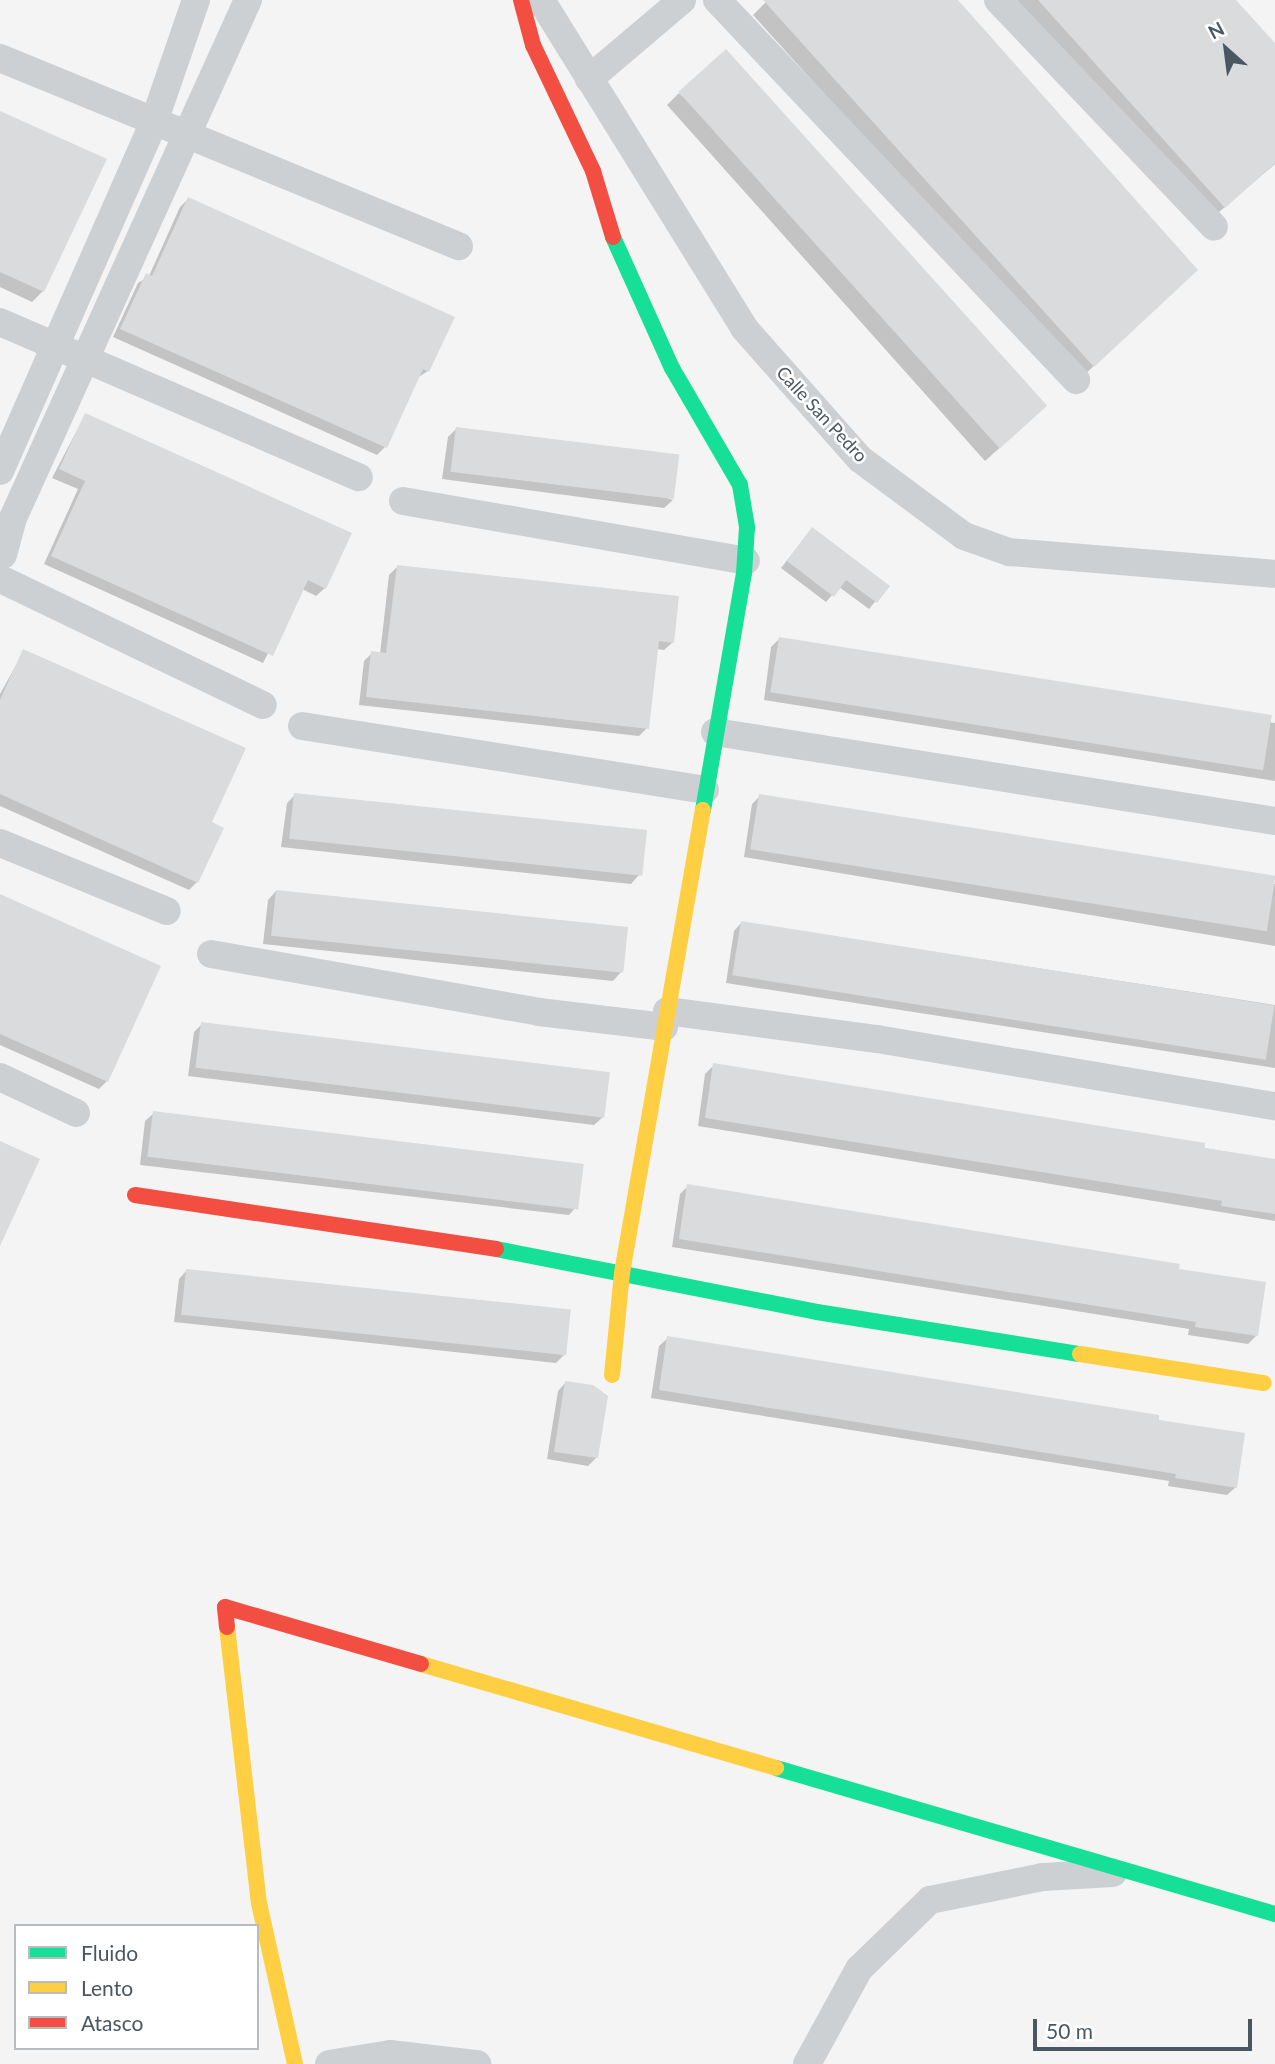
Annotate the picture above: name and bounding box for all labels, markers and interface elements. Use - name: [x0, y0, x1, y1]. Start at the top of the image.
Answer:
- north arrow: [1191, 14, 1261, 84]
- text: N: [1204, 16, 1228, 44]
- street label: Calle San Pedro: [772, 362, 872, 466]
- legend: [14, 1924, 259, 2050]
- text: Fluido: [81, 1940, 138, 1965]
- text: Lento: [81, 1975, 133, 2000]
- scale bar: [1037, 2004, 1256, 2048]
- text: Atasco: [81, 2010, 143, 2035]
- text: 50 m: [1046, 2018, 1093, 2043]

